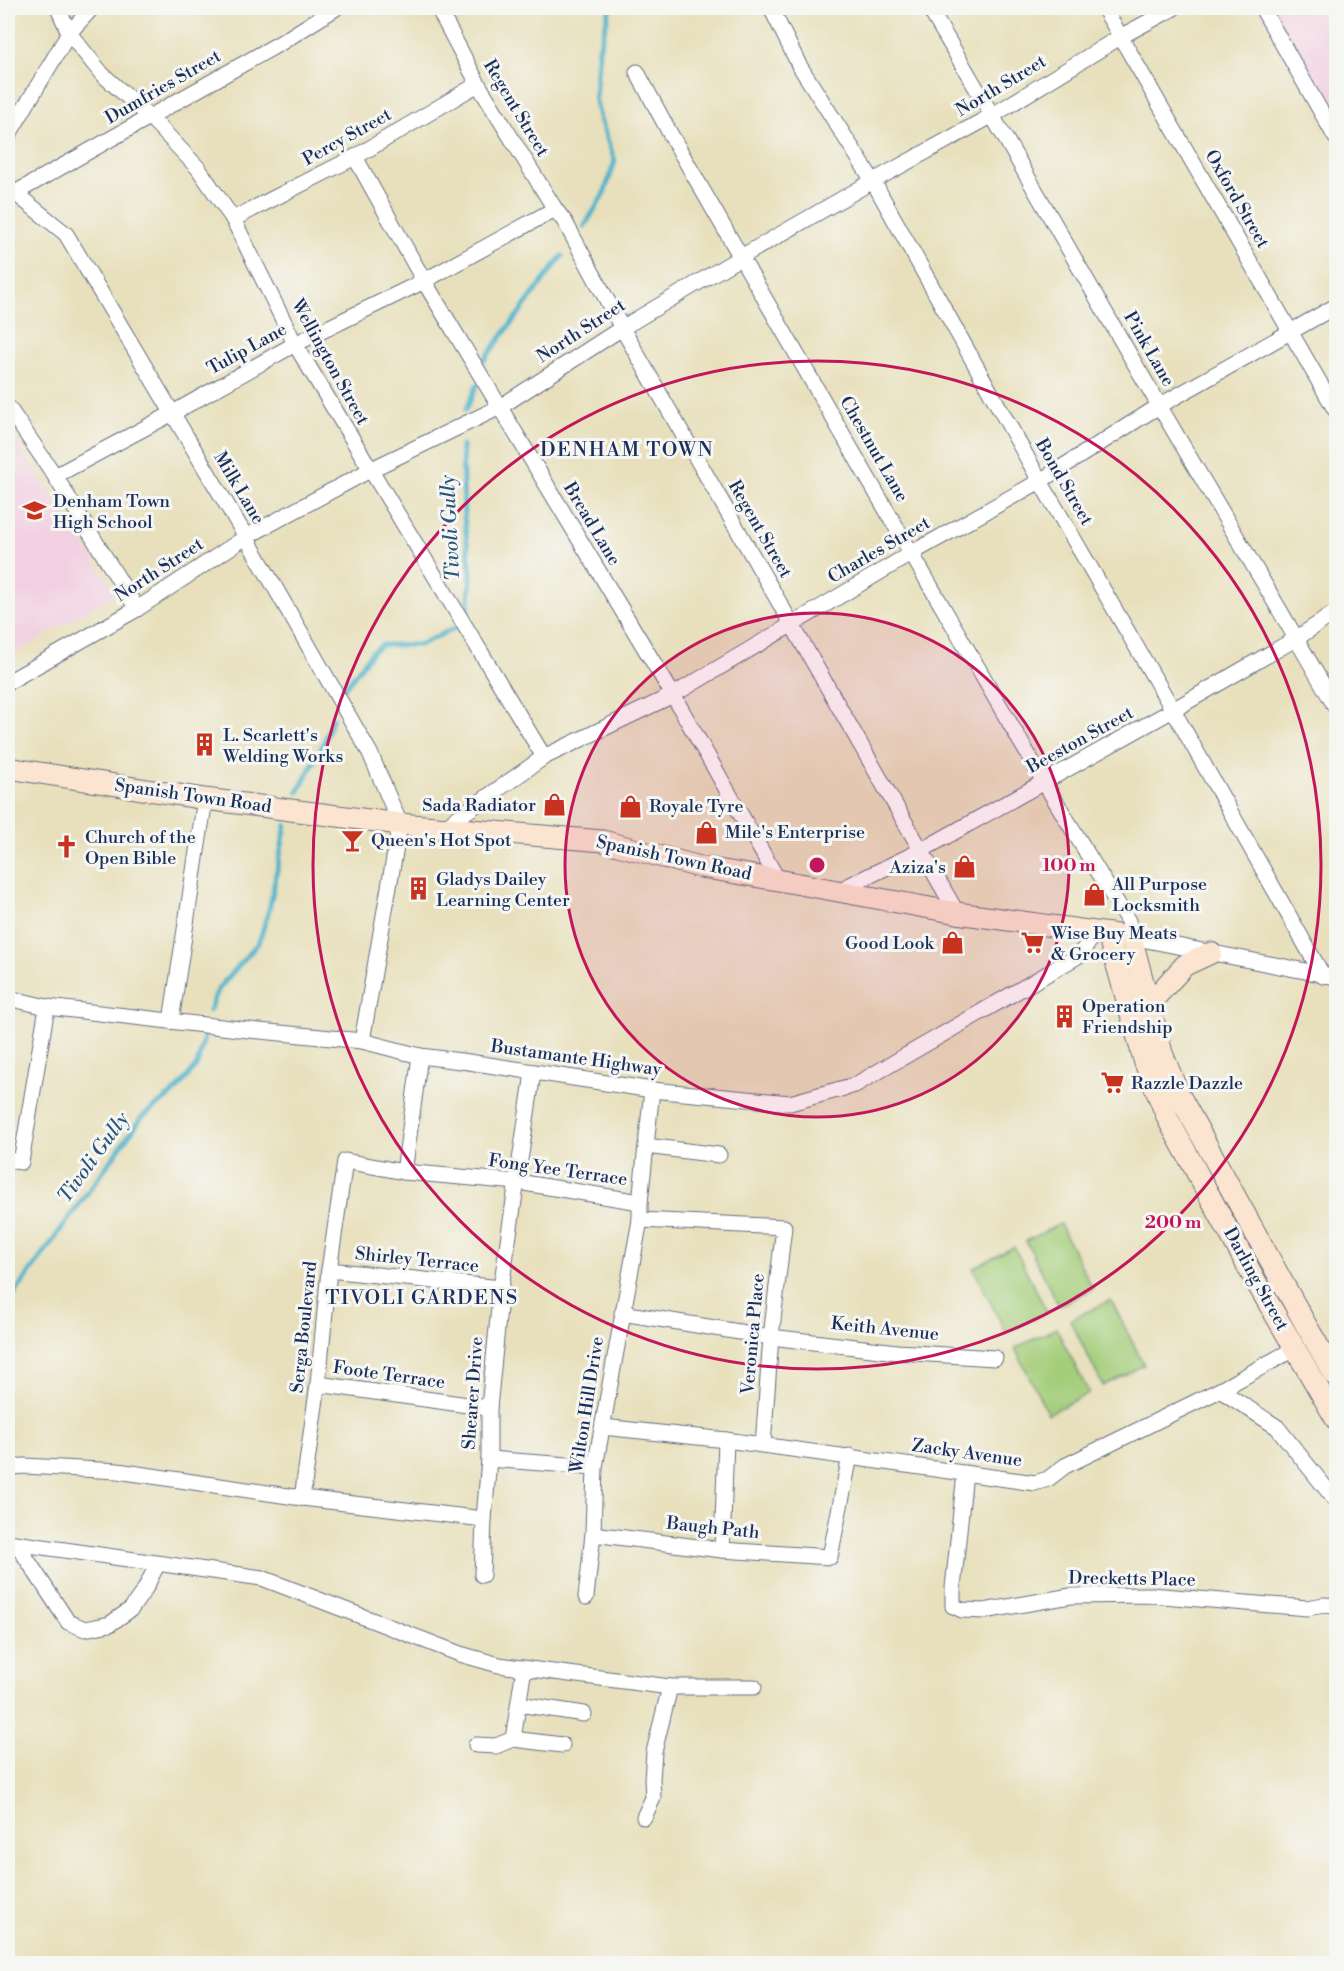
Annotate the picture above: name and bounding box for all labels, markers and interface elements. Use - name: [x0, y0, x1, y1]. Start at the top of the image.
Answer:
- street label: Dumfries Street: [101, 44, 226, 130]
- street label: North Street: [952, 50, 1051, 122]
- street label: Regent Street: [478, 55, 554, 161]
- street label: Percy Street: [298, 103, 396, 171]
- street label: Oxford Street: [1200, 146, 1275, 253]
- street label: North Street: [532, 293, 630, 368]
- street label: Wellington Street: [285, 294, 374, 430]
- street label: Pink Lane: [1118, 307, 1180, 391]
- street label: Tulip Lane: [203, 318, 291, 380]
- street label: Chestnut Lane: [834, 392, 914, 506]
- street label: Bond Street: [1029, 434, 1098, 530]
- district label: DENHAM TOWN: [540, 438, 714, 463]
- street label: Milk Lane: [208, 447, 270, 529]
- water label: Tivoli Gully: [436, 474, 466, 582]
- street label: Regent Street: [723, 476, 798, 583]
- street label: Bread Lane: [558, 477, 626, 570]
- place label: Denham Town High School: [53, 490, 170, 534]
- school or university icon: Denham Town High School: [22, 498, 48, 524]
- street label: Charles Street: [824, 511, 935, 589]
- street label: North Street: [110, 532, 208, 607]
- street label: Beeston Street: [1022, 701, 1138, 779]
- place label: L. Scarlett's Welding Works: [222, 724, 343, 768]
- building icon: L. Scarlett's Welding Works: [192, 732, 218, 758]
- street label: Spanish Town Road: [113, 774, 274, 819]
- shop icon: Sada Radiator: [541, 792, 567, 818]
- shop icon: Royale Tyre: [618, 793, 644, 819]
- place label: Sada Radiator: [422, 794, 536, 817]
- place label: Royale Tyre: [649, 795, 744, 818]
- shop icon: Mile's Enterprise: [694, 819, 720, 845]
- place label: Mile's Enterprise: [725, 821, 865, 844]
- place label: Church of the Open Bible: [85, 826, 196, 870]
- bar icon: Queen's Hot Spot: [340, 827, 366, 853]
- place label: Queen's Hot Spot: [371, 829, 512, 852]
- street label: Spanish Town Road: [594, 830, 755, 886]
- church icon: Church of the Open Bible: [54, 834, 80, 860]
- shop icon: Aziza's: [951, 854, 977, 880]
- text: 100 m: [1042, 854, 1096, 877]
- centre of rings: [807, 855, 827, 875]
- place label: Aziza's: [888, 856, 946, 879]
- place label: Gladys Dailey Learning Center: [436, 868, 570, 912]
- place label: All Purpose Locksmith: [1111, 873, 1207, 917]
- building icon: Gladys Dailey Learning Center: [405, 876, 431, 902]
- shop icon: All Purpose Locksmith: [1081, 881, 1107, 907]
- place label: Wise Buy Meats & Grocery: [1050, 922, 1177, 966]
- shop icon: Good Look: [939, 930, 965, 956]
- supermarket icon: Wise Buy Meats & Grocery: [1020, 930, 1046, 956]
- place label: Good Look: [845, 932, 936, 955]
- place label: Operation Friendship: [1082, 995, 1173, 1039]
- building icon: Operation Friendship: [1051, 1003, 1077, 1029]
- street label: Bustamante Highway: [488, 1035, 663, 1081]
- supermarket icon: Razzle Dazzle: [1100, 1070, 1126, 1096]
- place label: Razzle Dazzle: [1131, 1072, 1243, 1095]
- water label: Tivoli Gully: [53, 1107, 136, 1208]
- street label: Fong Yee Terrace: [487, 1149, 629, 1191]
- text: 200 m: [1145, 1211, 1202, 1234]
- street label: Darling Street: [1218, 1223, 1294, 1335]
- street label: Shirley Terrace: [354, 1242, 480, 1278]
- street label: Serga Boulevard: [286, 1259, 322, 1394]
- street label: Veronica Place: [736, 1272, 770, 1397]
- district label: TIVOLI GARDENS: [325, 1286, 519, 1311]
- street label: Keith Avenue: [830, 1312, 940, 1346]
- street label: Wilton Hill Drive: [565, 1335, 609, 1476]
- street label: Shearer Drive: [458, 1336, 488, 1450]
- street label: Foote Terrace: [331, 1356, 447, 1394]
- street label: Zacky Avenue: [910, 1434, 1024, 1472]
- street label: Baugh Path: [664, 1512, 761, 1544]
- street label: Drecketts Place: [1068, 1566, 1196, 1592]

